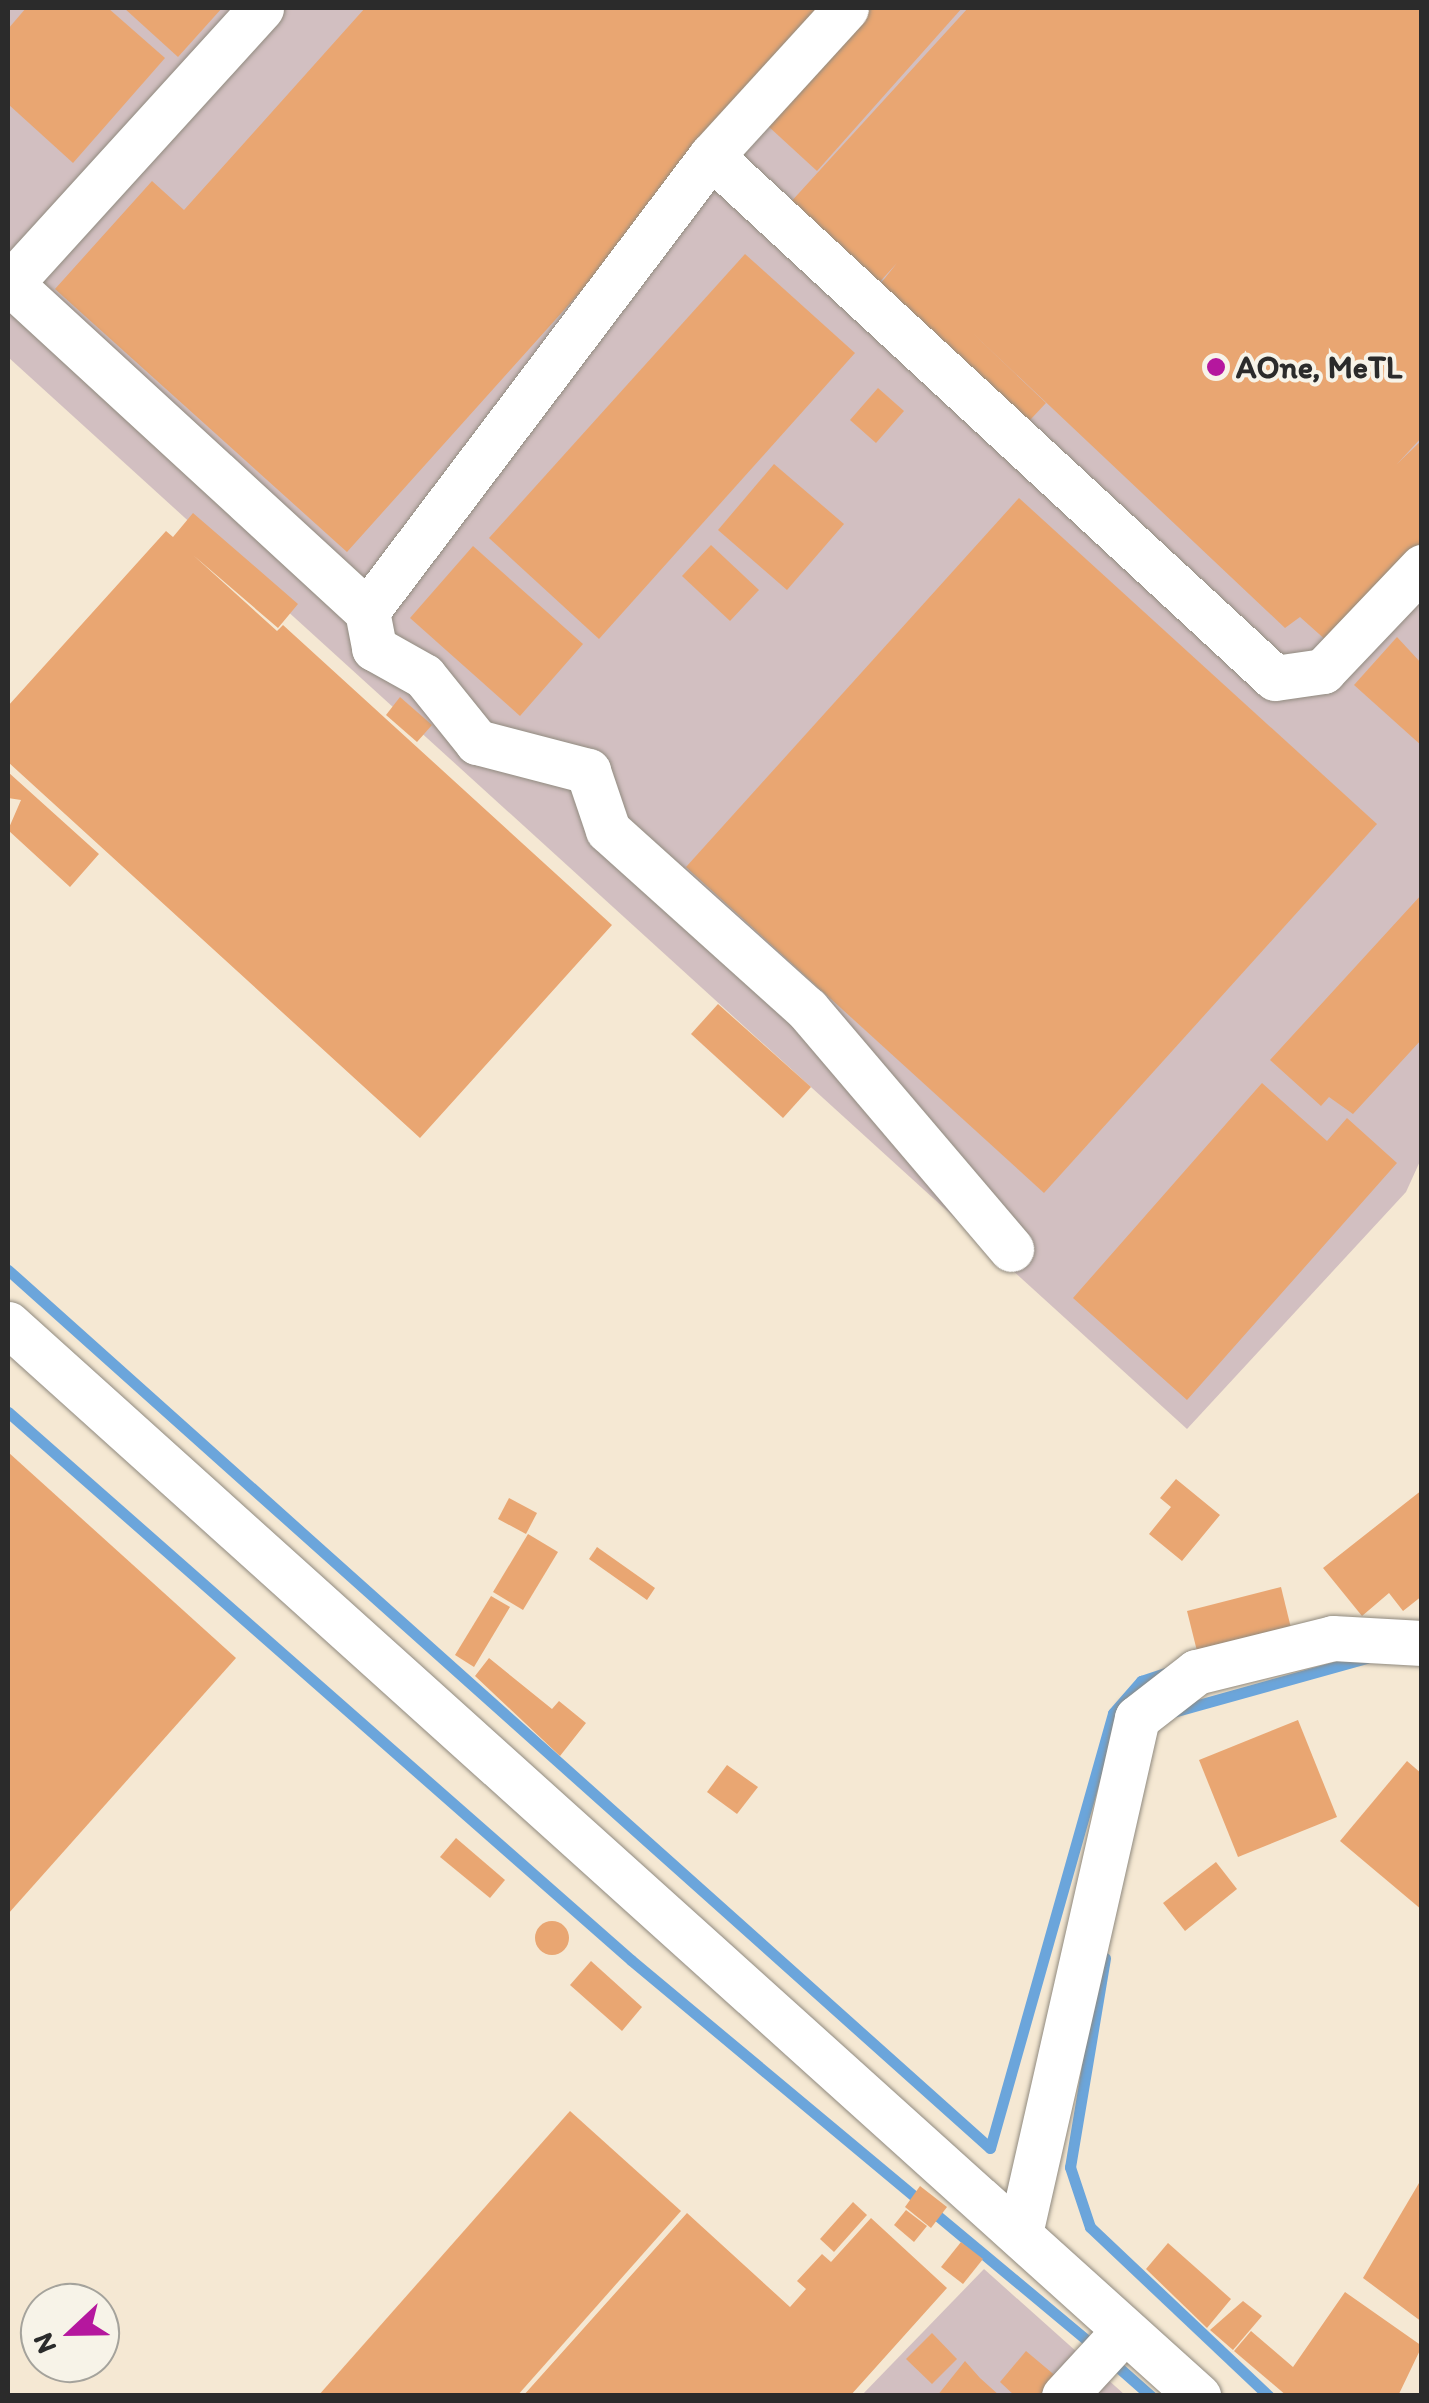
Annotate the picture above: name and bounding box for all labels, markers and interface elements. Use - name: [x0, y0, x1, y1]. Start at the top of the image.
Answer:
- place label: AOne, MeTL: [1236, 348, 1402, 386]
- marker: AOne, MeTL: [1205, 356, 1227, 378]
- north arrow: [20, 2283, 120, 2383]
- text: N: [25, 2328, 63, 2359]

